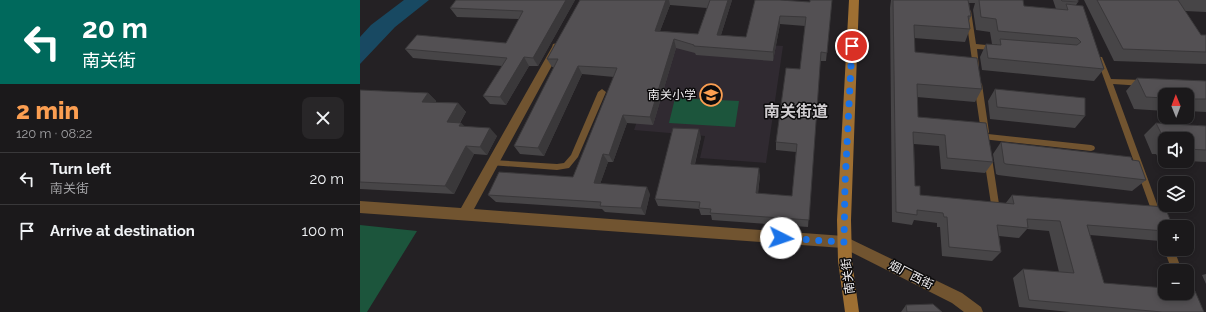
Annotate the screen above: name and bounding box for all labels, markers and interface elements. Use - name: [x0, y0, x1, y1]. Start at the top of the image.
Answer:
- text: 20 m: [82, 12, 148, 45]
- icon: left: [16, 16, 68, 68]
- pin: [835, 29, 869, 63]
- icon: arrive: [841, 35, 863, 57]
- text: 南关街: [82, 50, 136, 71]
- school or university icon: 南关小学: [698, 82, 724, 108]
- place label: 南关小学: [648, 88, 696, 102]
- north arrow: [1158, 88, 1194, 124]
- map controls: [1158, 88, 1194, 300]
- text: 2 min: [16, 96, 79, 125]
- button: close: [302, 97, 344, 139]
- district label: 南关街道: [764, 102, 828, 121]
- text: 120 m · 08:22: [16, 126, 92, 141]
- button: sound: [1158, 132, 1194, 168]
- text: Turn left: [50, 160, 111, 178]
- icon: left: [16, 168, 38, 190]
- text: 20 m: [309, 170, 344, 188]
- button: layers: [1158, 176, 1194, 212]
- text: 南关街: [50, 181, 89, 196]
- position arrow: [760, 217, 802, 259]
- icon: arrive: [16, 220, 38, 242]
- button: +: [1158, 220, 1194, 256]
- text: Arrive at destination: [50, 222, 195, 240]
- text: 100 m: [302, 222, 344, 240]
- street label: 南关街: [839, 257, 857, 295]
- street label: 烟厂西街: [886, 258, 936, 292]
- button: −: [1158, 264, 1194, 300]

